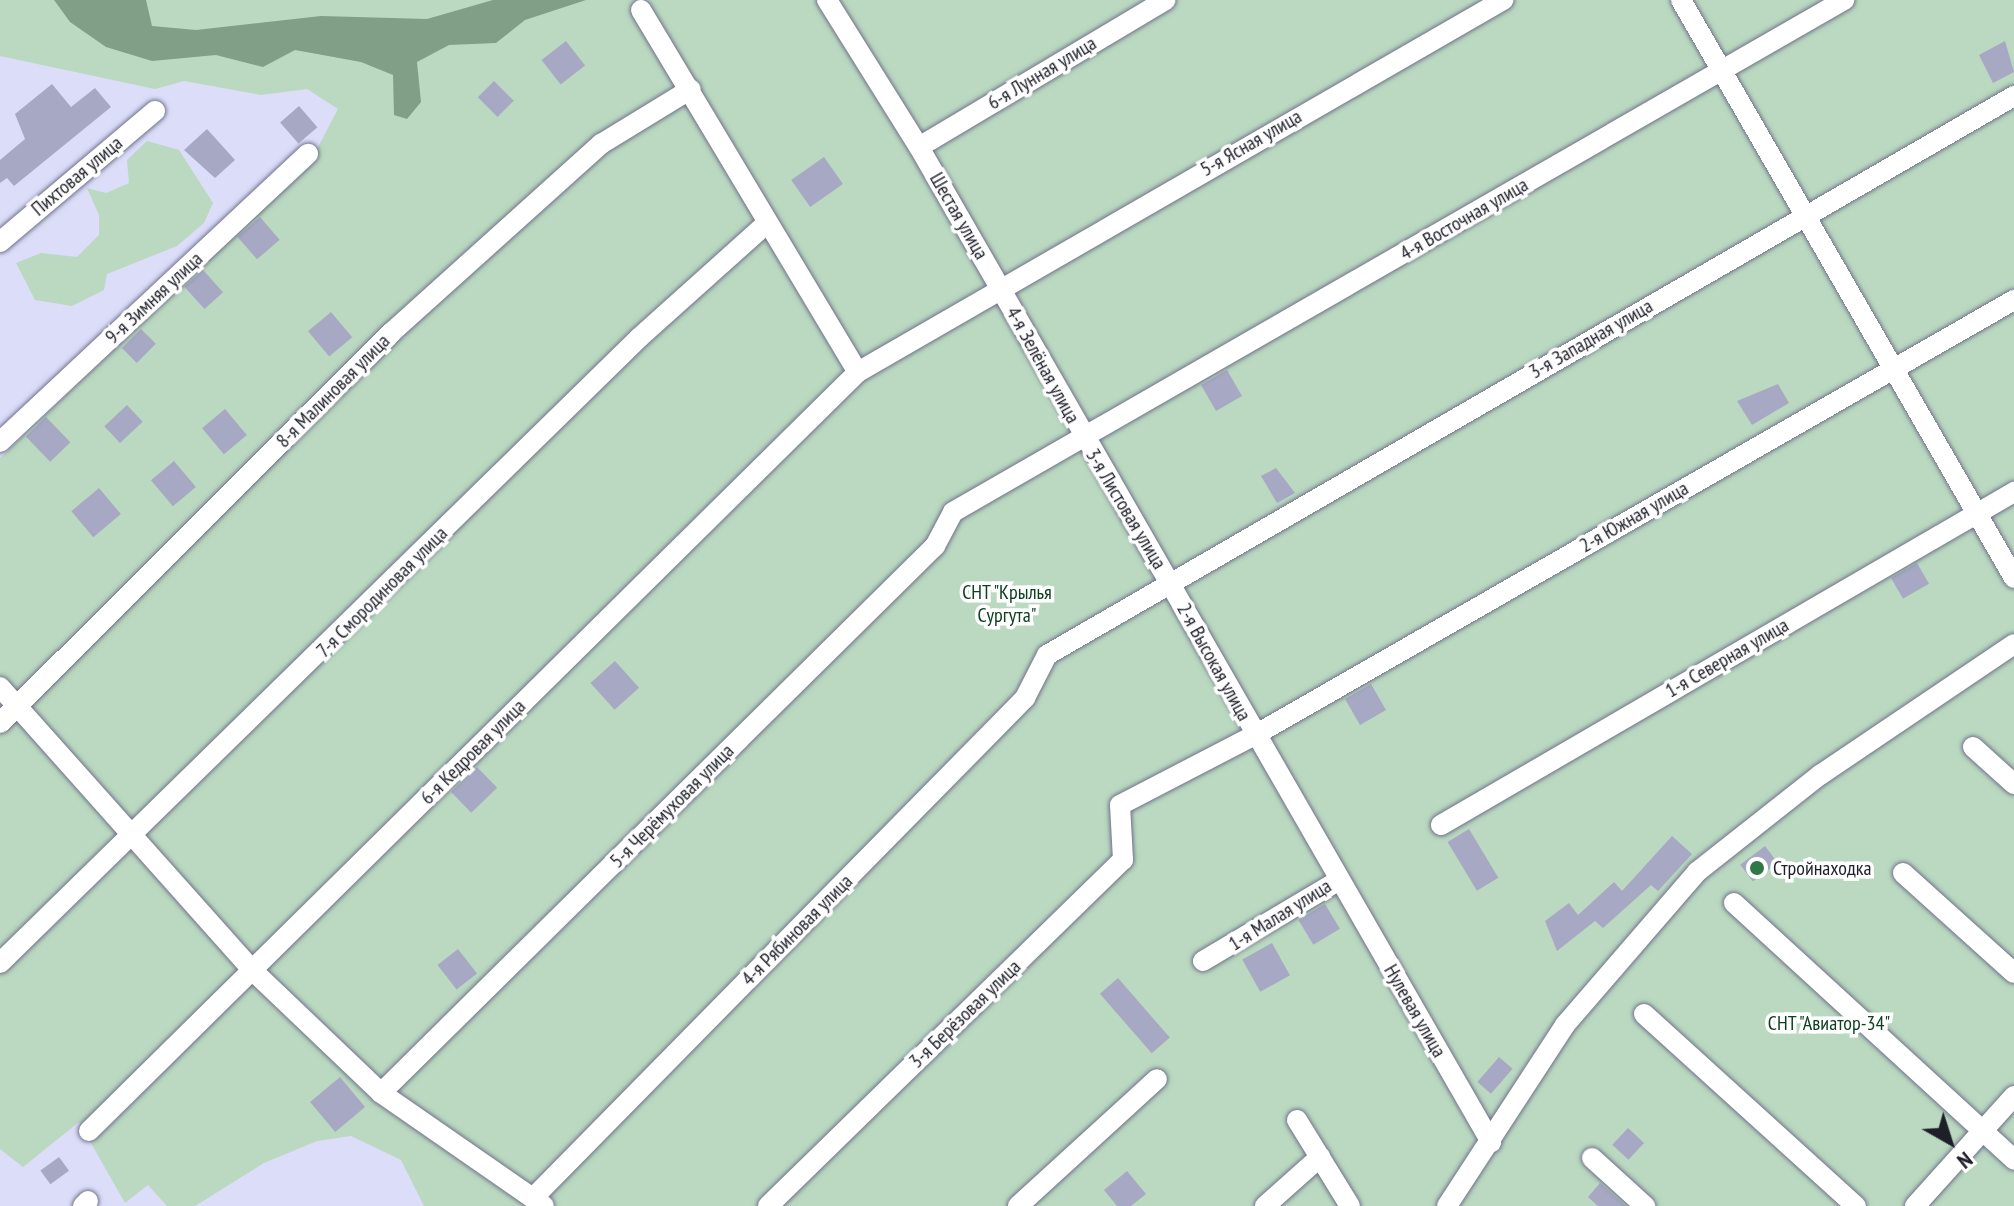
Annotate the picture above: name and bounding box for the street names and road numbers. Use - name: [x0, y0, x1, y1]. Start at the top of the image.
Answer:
- street label: 6-я Лунная улица: [983, 31, 1101, 115]
- street label: 5-я Ясная улица: [1196, 104, 1306, 182]
- street label: Пихтовая улица: [27, 131, 127, 221]
- street label: Шестая улица: [925, 168, 993, 264]
- street label: 4-я Восточная улица: [1396, 173, 1532, 265]
- street label: 9-я Зимняя улица: [100, 247, 208, 349]
- street label: 3-я Западная улица: [1525, 294, 1657, 384]
- street label: 4-я Зелёная улица: [1001, 303, 1085, 427]
- street label: 8-я Малиновая улица: [271, 329, 395, 453]
- street label: 3-я Листовая улица: [1081, 444, 1171, 574]
- street label: 2-я Южная улица: [1575, 476, 1693, 558]
- street label: 7-я Смородиновая улица: [312, 522, 452, 662]
- street label: 2-я Высокая улица: [1172, 599, 1256, 725]
- street label: 1-я Северная улица: [1661, 613, 1793, 703]
- street label: 6-я Кедровая улица: [415, 694, 531, 810]
- street label: 5-я Черёмуховая улица: [605, 739, 739, 873]
- street label: 4-я Рябиновая улица: [736, 869, 858, 991]
- street label: 1-я Малая улица: [1224, 874, 1336, 956]
- street label: 3-я Берёзовая улица: [904, 955, 1026, 1073]
- street label: Нулевая улица: [1379, 960, 1451, 1062]

